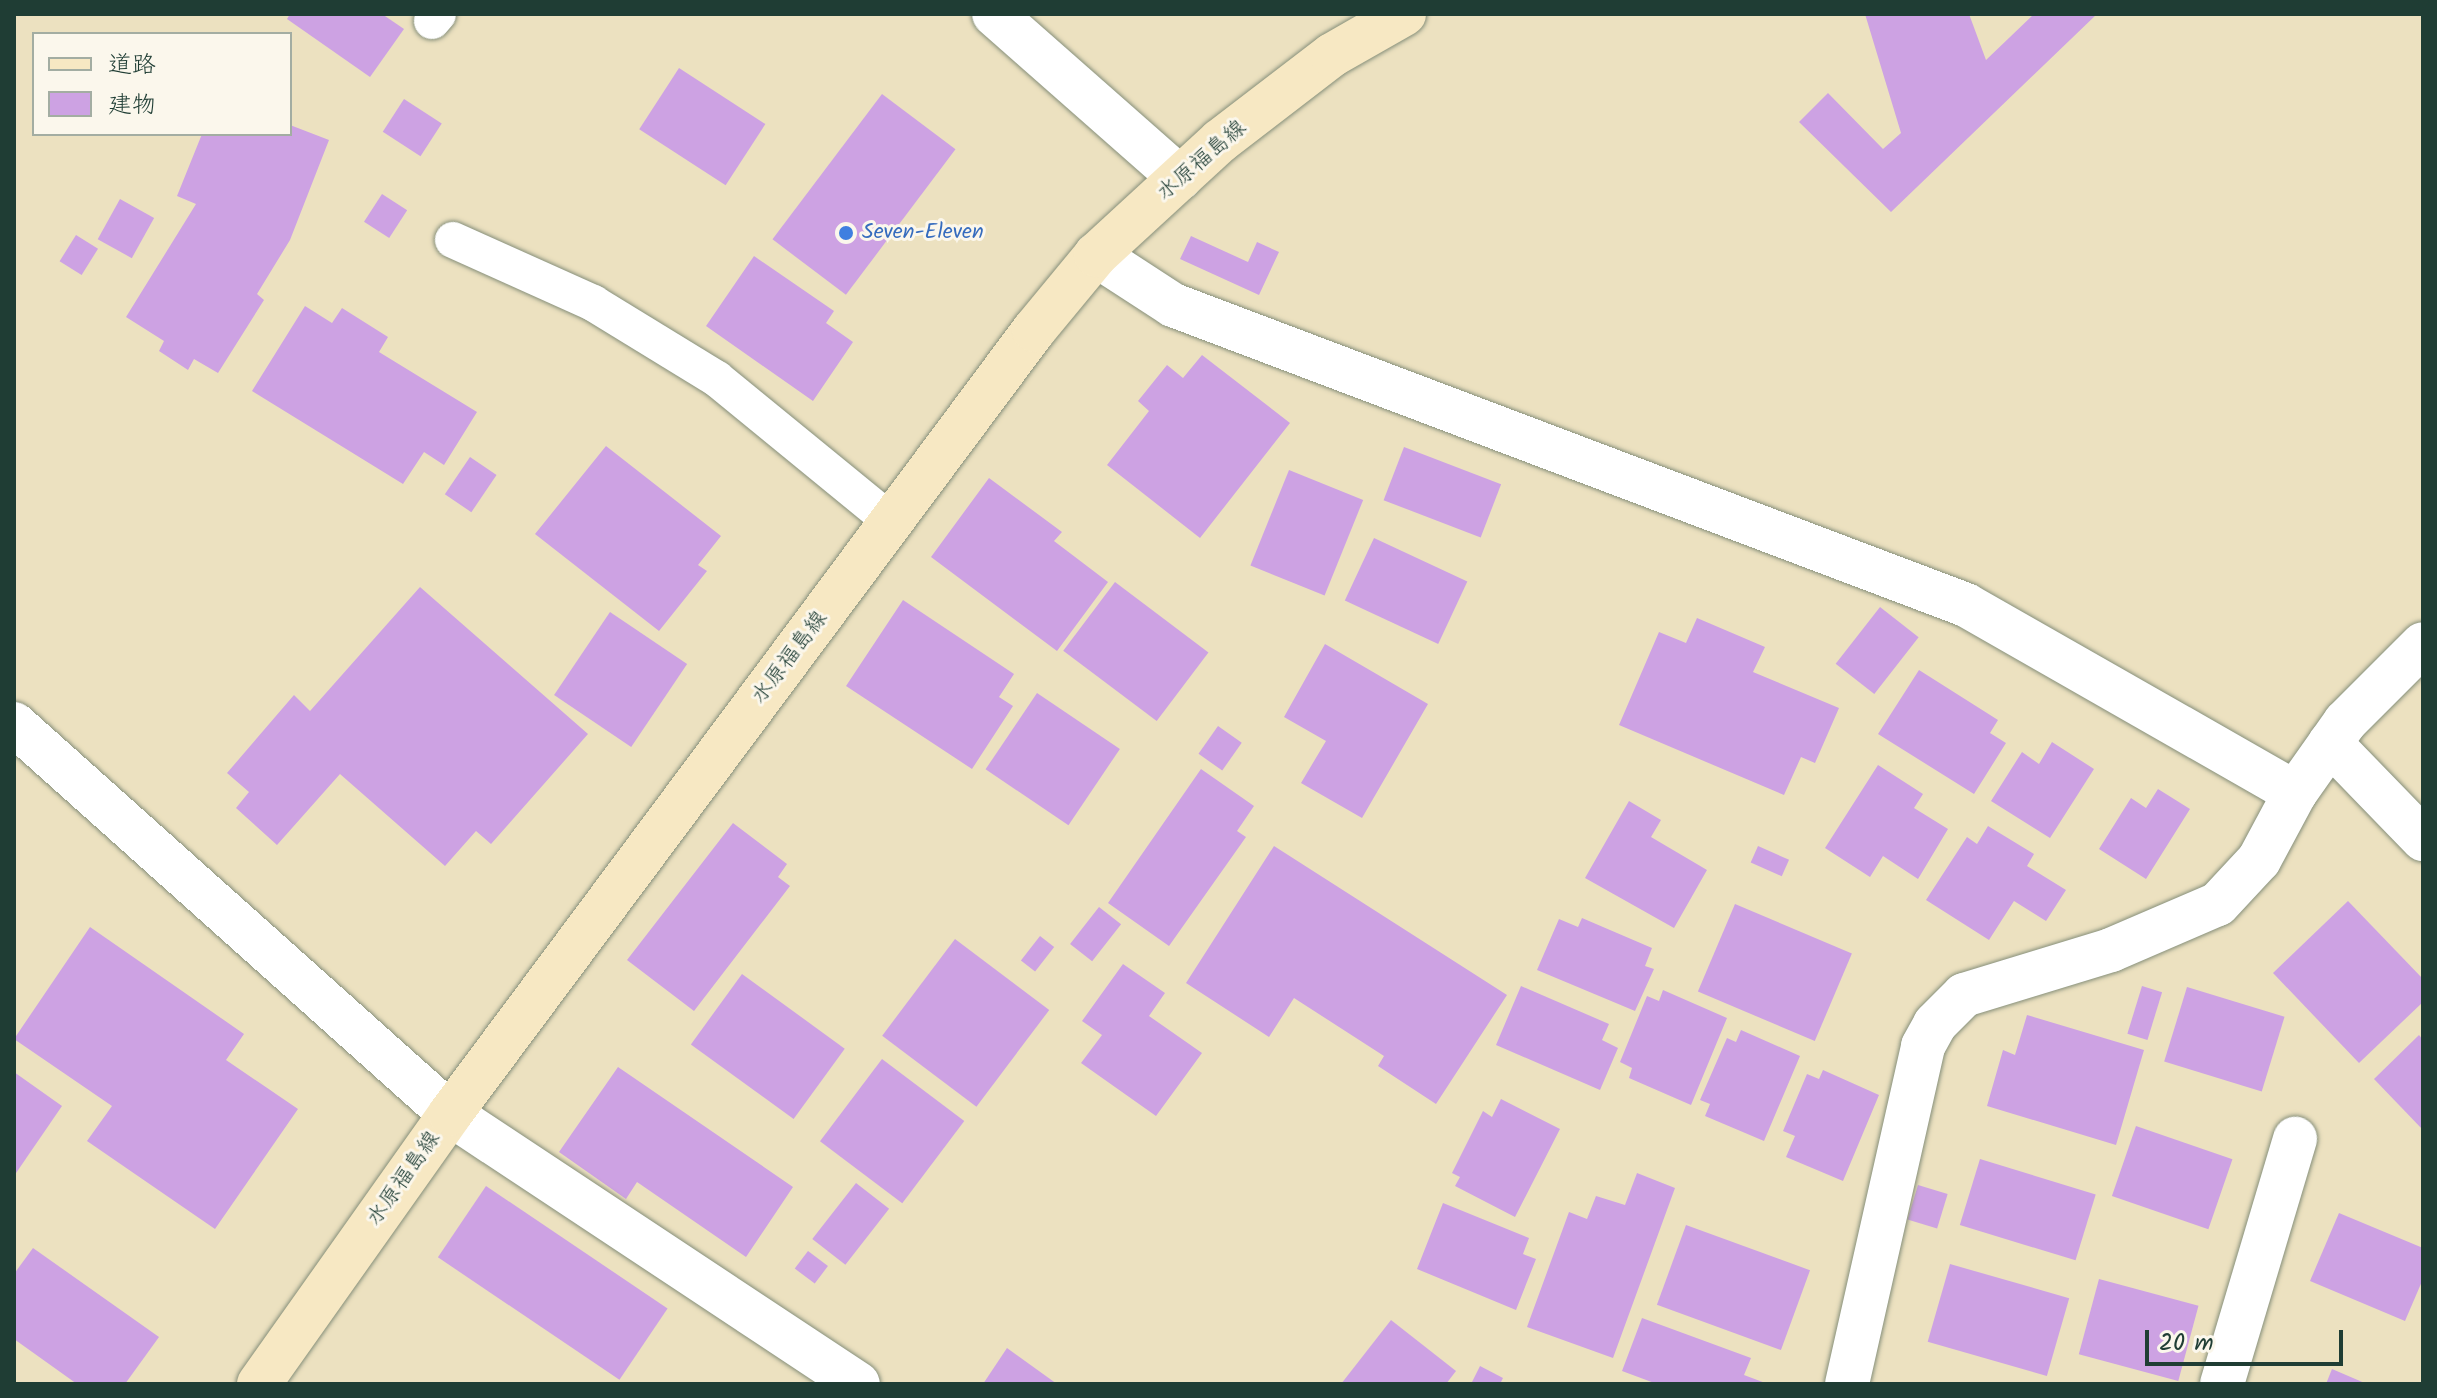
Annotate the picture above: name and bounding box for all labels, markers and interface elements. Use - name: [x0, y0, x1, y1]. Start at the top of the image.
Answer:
- legend: [32, 32, 292, 136]
- text: 道路: [108, 46, 156, 85]
- text: 建物: [108, 86, 156, 125]
- street label: 水原福島線: [1152, 115, 1252, 207]
- place label: Seven-Eleven: [862, 220, 984, 246]
- marker: Seven-Eleven: [837, 224, 855, 242]
- street label: 水原福島線: [746, 606, 834, 710]
- street label: 水原福島線: [362, 1126, 446, 1232]
- scale bar: [2149, 1314, 2347, 1364]
- text: 20 m: [2159, 1324, 2214, 1363]

